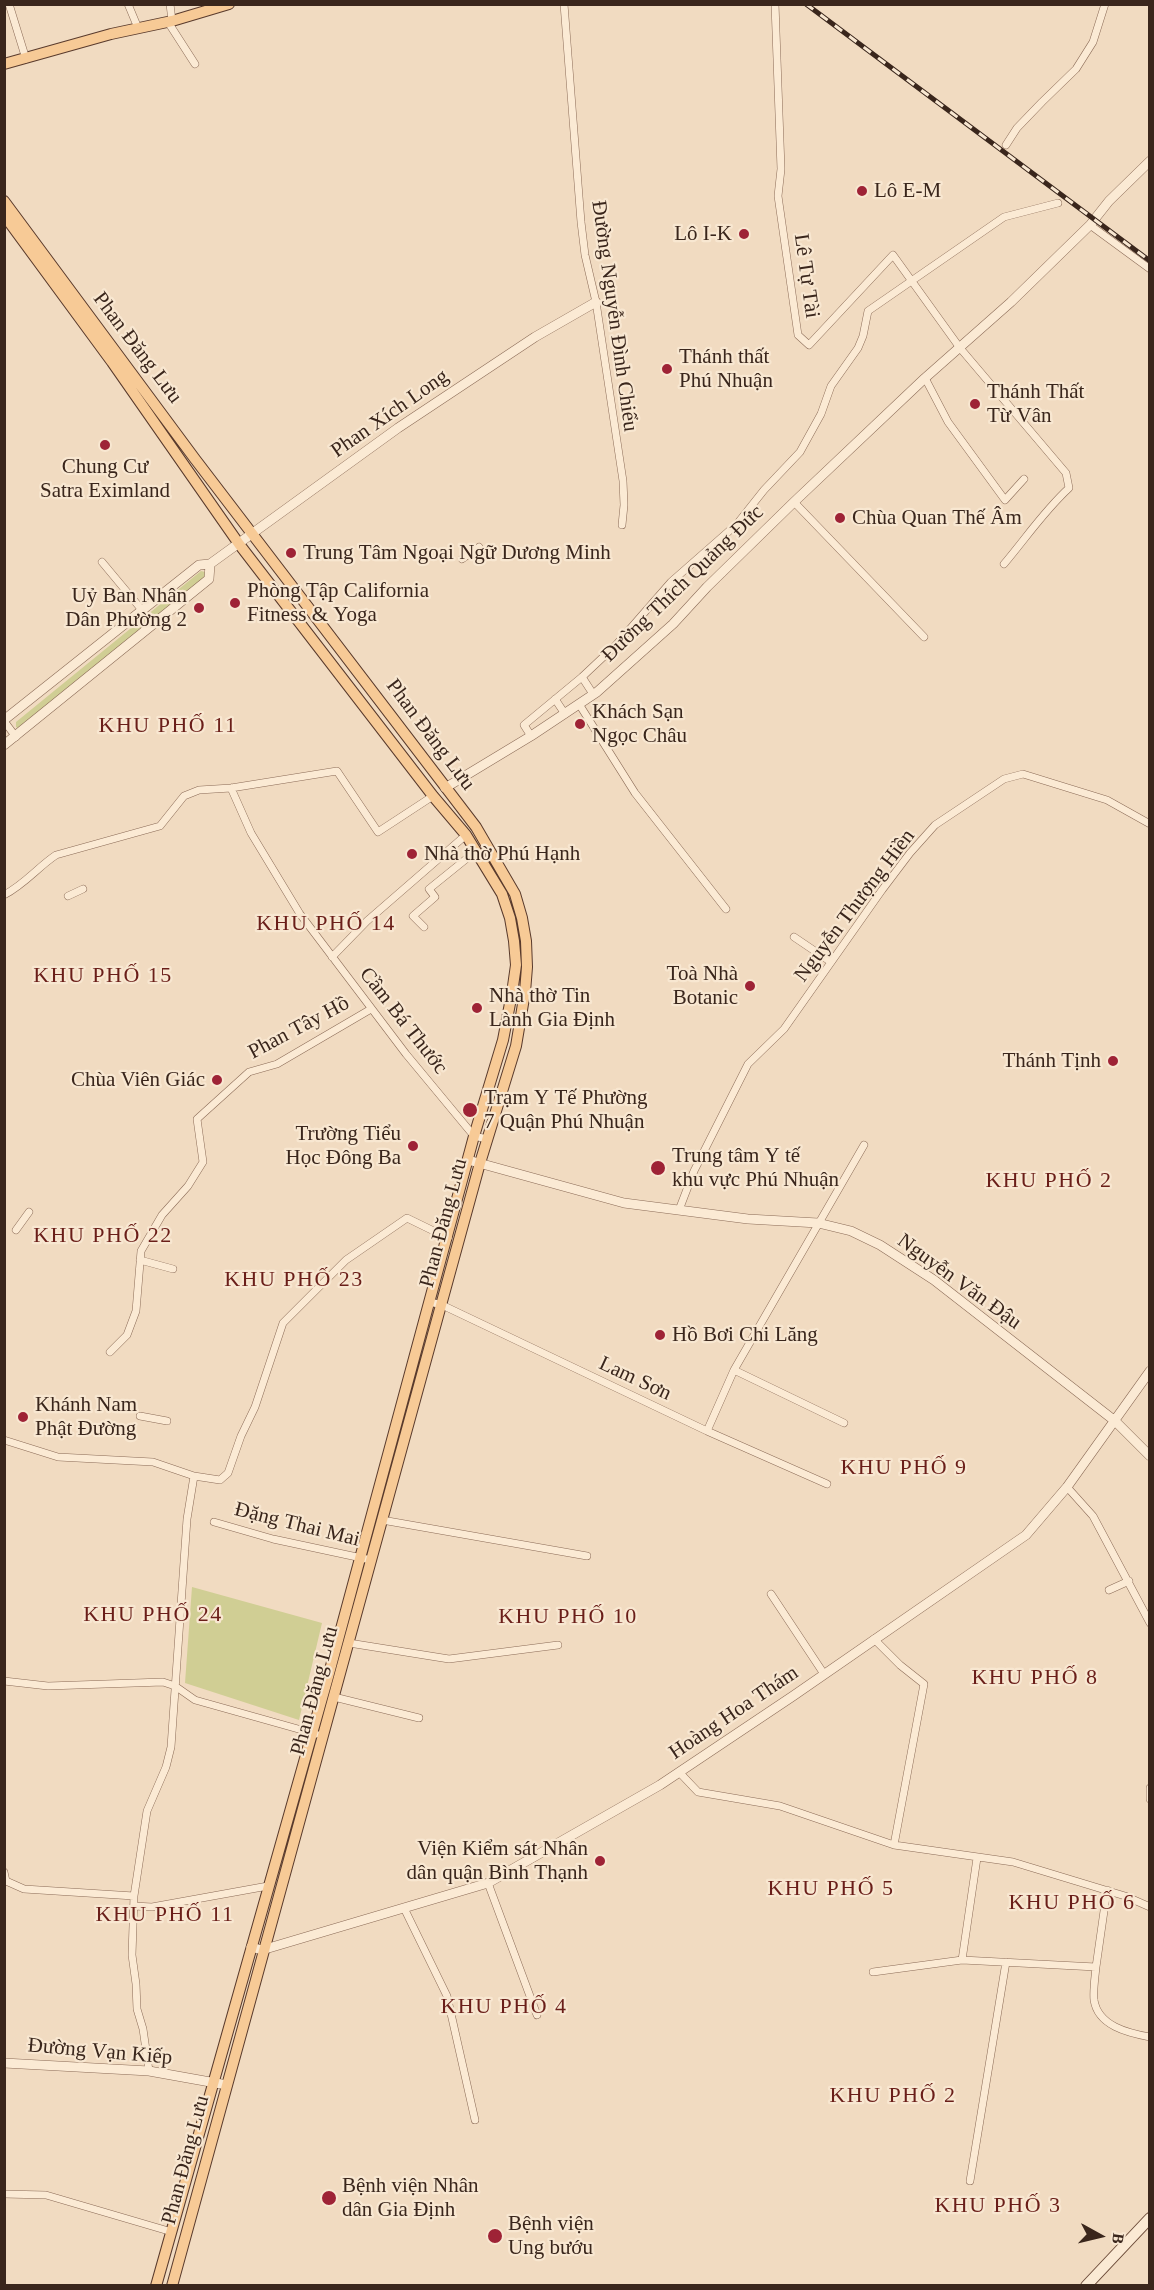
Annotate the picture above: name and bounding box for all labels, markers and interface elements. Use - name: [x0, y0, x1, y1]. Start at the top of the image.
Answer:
- place label: Lô E-M: [874, 178, 939, 204]
- marker: Lô E-M: [855, 184, 869, 198]
- street label: Đường Nguyễn Đình Chiểu: [584, 187, 644, 445]
- place label: Lô I-K: [676, 221, 732, 247]
- marker: Lô I-K: [737, 227, 751, 241]
- street label: Lê Tự Tài: [788, 232, 824, 320]
- street label: Phan Đăng Lưu: [82, 281, 192, 415]
- place label: Thánh thất Phú Nhuận: [679, 344, 788, 394]
- street label: Phan Xích Long: [321, 361, 459, 467]
- marker: Thánh thất Phú Nhuận: [660, 362, 674, 376]
- place label: Thánh Thất Từ Vân: [987, 379, 1099, 429]
- marker: Thánh Thất Từ Vân: [968, 397, 982, 411]
- marker: Chung Cư Satra Eximland: [98, 438, 112, 452]
- place label: Chung Cư Satra Eximland: [32, 454, 178, 504]
- street label: Đường Thích Quảng Đức: [589, 493, 777, 675]
- place label: Chùa Quan Thế Âm: [852, 505, 1039, 531]
- marker: Chùa Quan Thế Âm: [833, 511, 847, 525]
- place label: Trung Tâm Ngoại Ngữ Dương Minh: [303, 540, 635, 566]
- marker: Trung Tâm Ngoại Ngữ Dương Minh: [284, 546, 298, 560]
- place label: Phòng Tập California Fitness & Yoga: [247, 578, 450, 628]
- place label: Uỷ Ban Nhân Dân Phường 2: [51, 583, 187, 633]
- marker: Phòng Tập California Fitness & Yoga: [228, 596, 242, 610]
- marker: Uỷ Ban Nhân Dân Phường 2: [192, 601, 206, 615]
- street label: Phan Đăng Lưu: [375, 668, 485, 802]
- place label: Khách Sạn Ngọc Châu: [592, 699, 698, 749]
- district label: KHU PHỐ 11: [97, 713, 239, 739]
- marker: Khách Sạn Ngọc Châu: [573, 717, 587, 731]
- street label: Nguyễn Thượng Hiền: [783, 816, 927, 996]
- place label: Nhà thờ Phú Hạnh: [424, 841, 603, 867]
- marker: Nhà thờ Phú Hạnh: [405, 847, 419, 861]
- district label: KHU PHỐ 14: [255, 911, 397, 937]
- street label: Cầm Bá Thước: [350, 958, 456, 1084]
- place label: Toà Nhà Botanic: [658, 961, 738, 1011]
- district label: KHU PHỐ 15: [32, 963, 174, 989]
- marker: Toà Nhà Botanic: [743, 979, 757, 993]
- place label: Nhà thờ Tin Lành Gia Định: [489, 983, 626, 1033]
- street label: Phan Tây Hồ: [239, 988, 359, 1068]
- marker: Nhà thờ Tin Lành Gia Định: [470, 1001, 484, 1015]
- place label: Thánh Tịnh: [990, 1048, 1101, 1074]
- marker: Thánh Tịnh: [1106, 1054, 1120, 1068]
- place label: Chùa Viên Giác: [60, 1067, 205, 1093]
- marker: Chùa Viên Giác: [210, 1073, 224, 1087]
- place label: Trạm Y Tế Phường 7 Quận Phú Nhuận: [484, 1085, 667, 1135]
- marker: Trạm Y Tế Phường 7 Quận Phú Nhuận: [461, 1101, 479, 1119]
- place label: Trường Tiểu Học Đông Ba: [275, 1121, 401, 1171]
- marker: Trường Tiểu Học Đông Ba: [406, 1139, 420, 1153]
- place label: Trung tâm Y tế khu vực Phú Nhuận: [672, 1143, 862, 1193]
- street label: Phan Đăng Lưu: [413, 1148, 475, 1298]
- marker: Trung tâm Y tế khu vực Phú Nhuận: [649, 1159, 667, 1177]
- district label: KHU PHỐ 2: [985, 1168, 1113, 1194]
- district label: KHU PHỐ 22: [32, 1223, 174, 1249]
- street label: Nguyễn Văn Đậu: [887, 1225, 1031, 1339]
- district label: KHU PHỐ 23: [223, 1267, 365, 1293]
- place label: Hồ Bơi Chi Lăng: [672, 1322, 826, 1348]
- marker: Hồ Bơi Chi Lăng: [653, 1328, 667, 1342]
- street label: Lam Sơn: [591, 1350, 679, 1408]
- place label: Khánh Nam Phật Đường: [35, 1392, 150, 1442]
- marker: Khánh Nam Phật Đường: [16, 1410, 30, 1424]
- district label: KHU PHỐ 9: [840, 1455, 968, 1481]
- street label: Đặng Thai Mai: [227, 1496, 367, 1554]
- district label: KHU PHỐ 24: [82, 1602, 224, 1628]
- district label: KHU PHỐ 10: [497, 1604, 639, 1630]
- street label: Phan Đăng Lưu: [284, 1616, 346, 1766]
- street label: Hoàng Hoa Thám: [657, 1655, 811, 1771]
- district label: KHU PHỐ 8: [971, 1665, 1099, 1691]
- place label: Viện Kiểm sát Nhân dân quận Bình Thạnh: [378, 1836, 588, 1886]
- marker: Viện Kiểm sát Nhân dân quận Bình Thạnh: [593, 1854, 607, 1868]
- district label: KHU PHỐ 5: [767, 1876, 895, 1902]
- district label: KHU PHỐ 6: [1008, 1890, 1136, 1916]
- district label: KHU PHỐ 11: [94, 1902, 236, 1928]
- district label: KHU PHỐ 4: [440, 1994, 568, 2020]
- street label: Đường Vạn Kiếp: [22, 2033, 178, 2071]
- district label: KHU PHỐ 2: [829, 2083, 957, 2109]
- street label: Phan Đăng Lưu: [155, 2085, 217, 2235]
- place label: Bệnh viện Nhân dân Gia Định: [342, 2173, 496, 2223]
- marker: Bệnh viện Nhân dân Gia Định: [320, 2189, 338, 2207]
- district label: KHU PHỐ 3: [934, 2193, 1062, 2219]
- north arrow: [1070, 2206, 1130, 2266]
- place label: Bệnh viện Ung bướu: [508, 2211, 605, 2261]
- marker: Bệnh viện Ung bướu: [486, 2227, 504, 2245]
- text: B: [1109, 2232, 1127, 2245]

